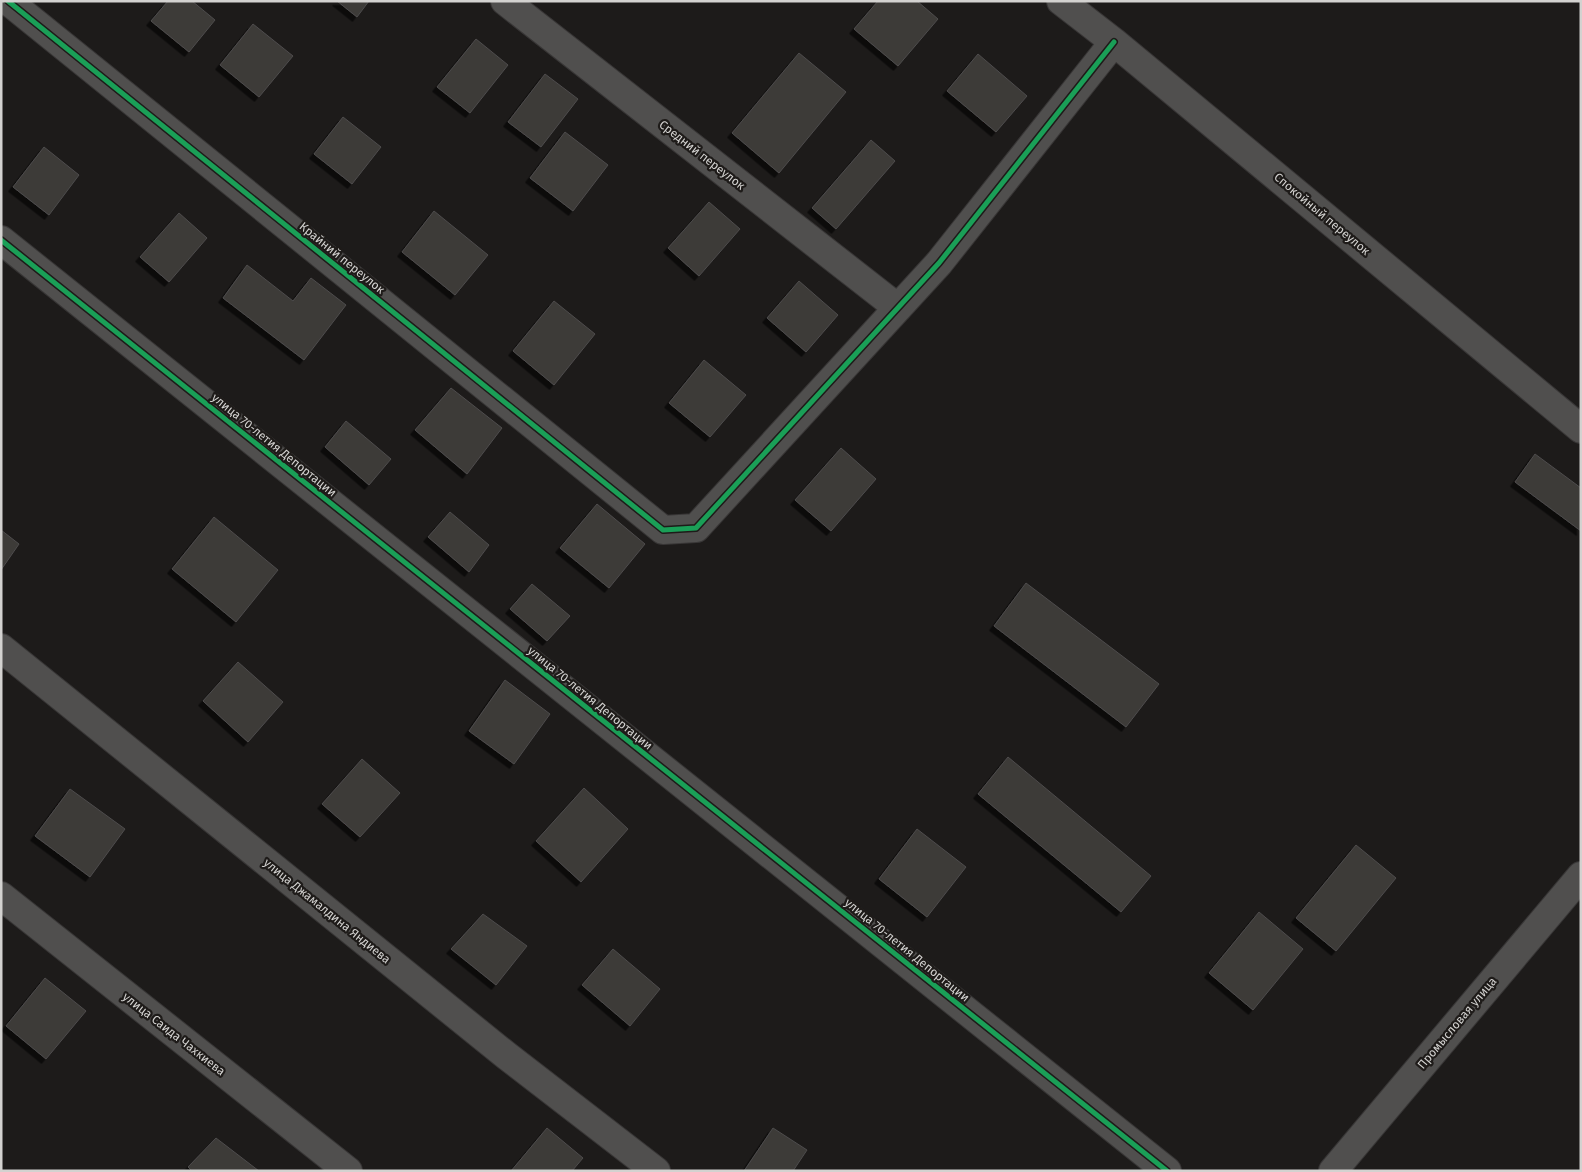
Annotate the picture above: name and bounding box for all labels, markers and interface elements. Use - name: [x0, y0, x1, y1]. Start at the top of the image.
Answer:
- street label: Средний переулок: [656, 117, 748, 193]
- street label: Спокойный переулок: [1271, 170, 1373, 259]
- street label: Крайний переулок: [297, 219, 388, 297]
- street label: улица 70-летия Депортации: [209, 390, 339, 500]
- street label: улица 70-летия Депортации: [525, 643, 655, 753]
- street label: улица Джамалдина Яндиева: [261, 855, 393, 967]
- street label: улица 70-летия Депортации: [842, 895, 972, 1005]
- street label: Промысловая улица: [1415, 974, 1499, 1072]
- street label: улица Саида Чахкиева: [120, 990, 228, 1078]

